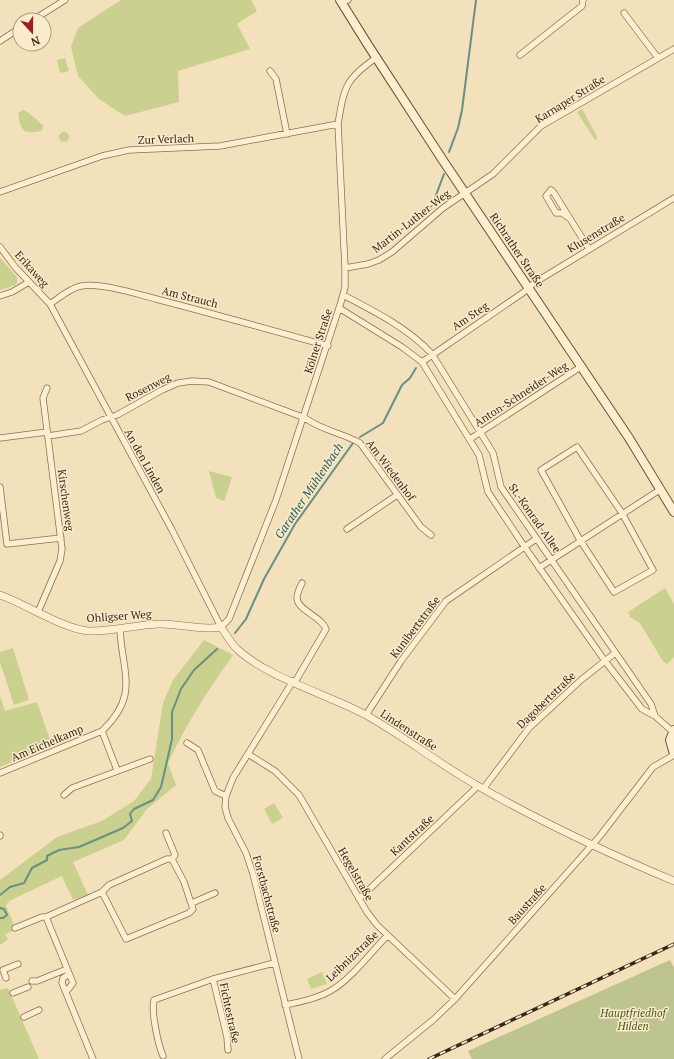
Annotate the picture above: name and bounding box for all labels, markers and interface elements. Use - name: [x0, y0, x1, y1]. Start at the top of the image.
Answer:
- north arrow: [12, 12, 52, 52]
- text: N: [29, 33, 42, 50]
- street label: Karnaper Straße: [532, 72, 608, 126]
- street label: Zur Verlach: [138, 131, 195, 147]
- street label: Martin-Luther-Weg: [369, 186, 453, 256]
- street label: Richrather Straße: [487, 210, 547, 290]
- street label: Klusenstraße: [565, 210, 628, 256]
- street label: Erikaweg: [12, 248, 52, 290]
- street label: Am Strauch: [160, 283, 220, 311]
- street label: Am Steg: [449, 299, 491, 333]
- street label: Kölner Straße: [301, 306, 335, 375]
- street label: Anton-Schneider-Weg: [472, 358, 571, 429]
- street label: Rosenweg: [123, 370, 173, 404]
- street label: An den Linden: [122, 426, 169, 496]
- street label: Am Wiedenhof: [363, 437, 419, 504]
- water label: Garather Mühlenbach: [271, 440, 346, 541]
- street label: Kirschenweg: [55, 468, 77, 532]
- street label: St.-Konrad-Allee: [506, 481, 564, 556]
- street label: Kunibertstraße: [387, 593, 443, 661]
- street label: Ohligser Weg: [86, 607, 152, 625]
- street label: Dagobertstraße: [514, 668, 579, 732]
- street label: Lindenstraße: [378, 706, 441, 754]
- street label: Am Eichelkamp: [9, 722, 85, 764]
- street label: Kantstraße: [387, 811, 437, 859]
- street label: Hegelstraße: [335, 845, 377, 904]
- street label: Forstbachstraße: [250, 854, 284, 935]
- street label: Baustraße: [505, 880, 549, 927]
- street label: Leibnizstraße: [323, 927, 381, 984]
- street label: Fichtestraße: [217, 981, 243, 1045]
- park label: Hauptfriedhof Hilden: [599, 1006, 669, 1033]

